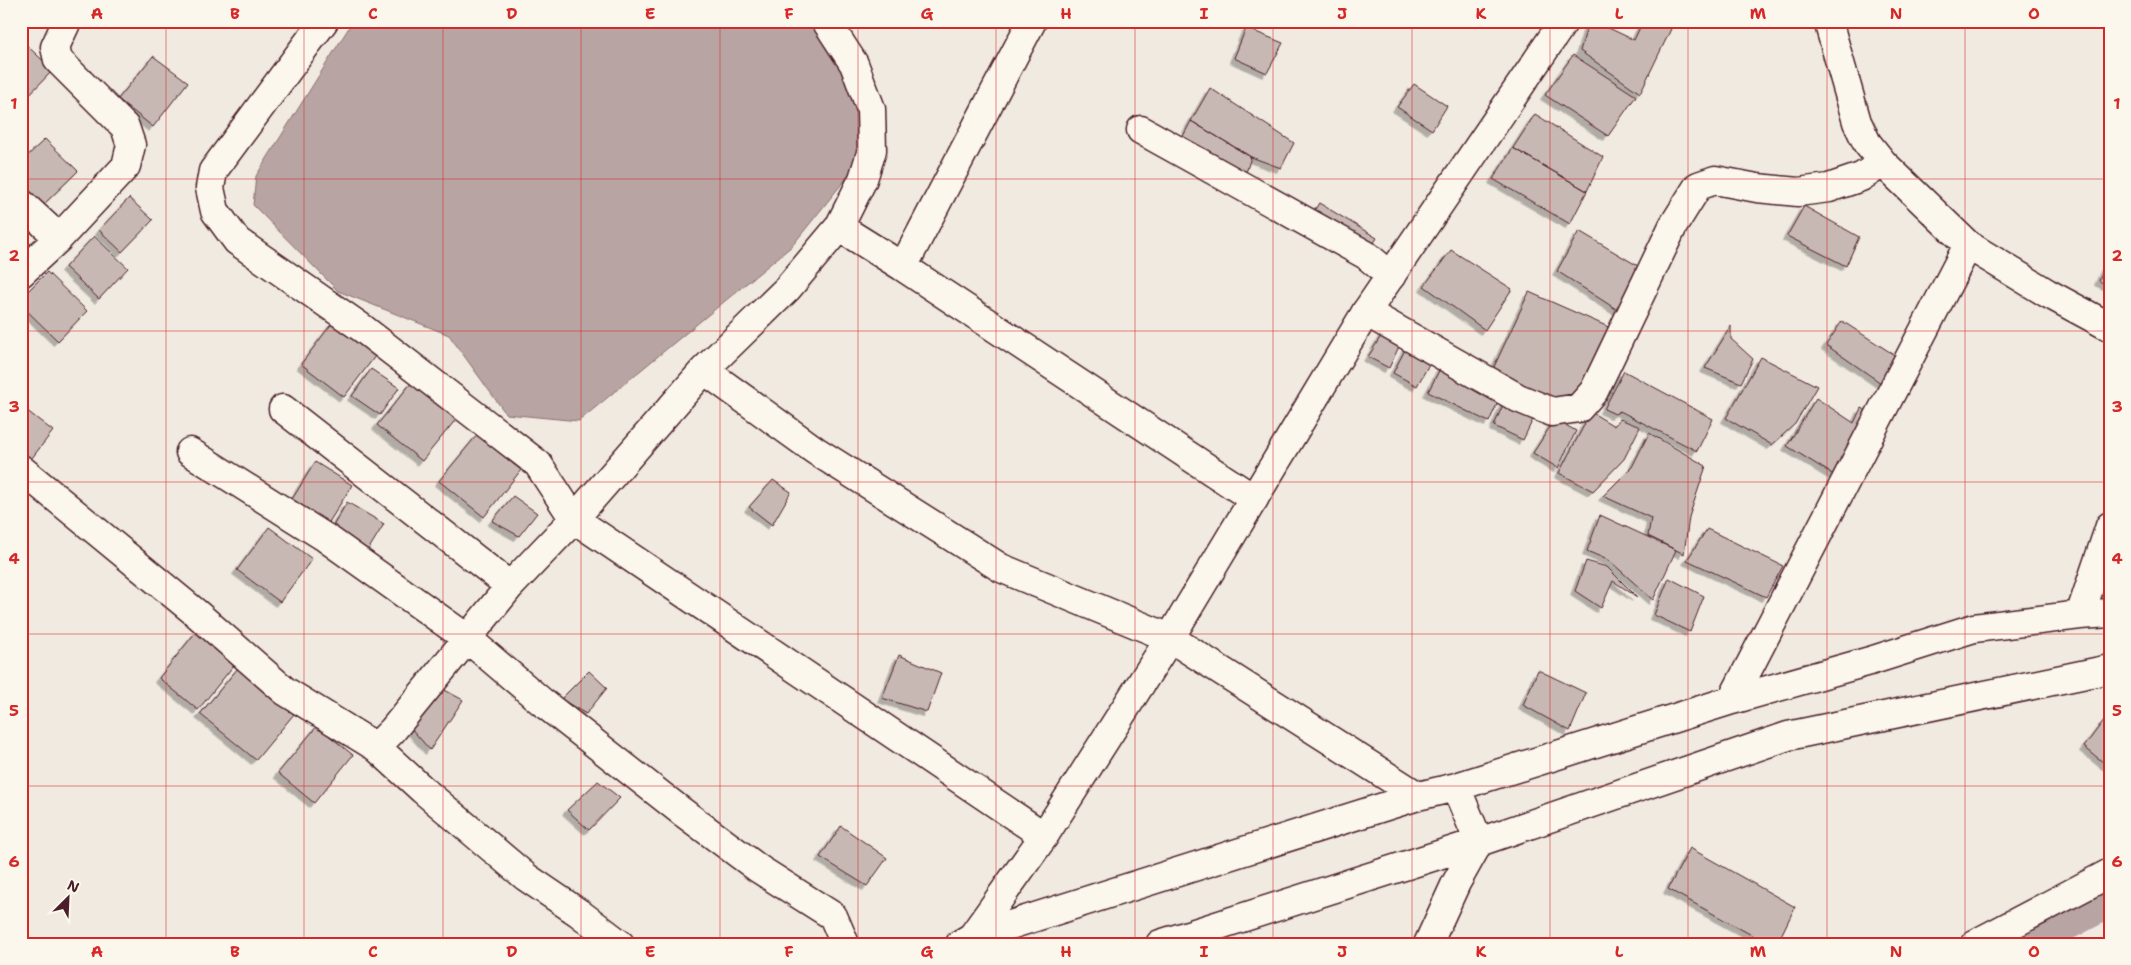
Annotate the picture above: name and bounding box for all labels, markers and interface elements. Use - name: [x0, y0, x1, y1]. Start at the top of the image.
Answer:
- text: A: [91, 3, 103, 24]
- text: B: [230, 3, 240, 24]
- text: C: [368, 3, 378, 24]
- text: D: [506, 3, 518, 24]
- text: E: [645, 3, 655, 24]
- text: F: [784, 3, 794, 24]
- text: G: [921, 3, 934, 24]
- text: H: [1060, 3, 1072, 24]
- text: I: [1200, 3, 1209, 24]
- text: J: [1337, 3, 1347, 24]
- text: K: [1476, 3, 1487, 24]
- text: L: [1615, 3, 1624, 24]
- text: M: [1750, 3, 1767, 24]
- text: N: [1890, 3, 1902, 24]
- text: O: [2028, 3, 2040, 24]
- text: 1: [10, 93, 18, 114]
- text: 1: [2113, 93, 2121, 114]
- text: 2: [8, 245, 20, 266]
- text: 2: [2111, 245, 2123, 266]
- text: 3: [8, 396, 20, 417]
- text: 3: [2111, 396, 2123, 417]
- text: 4: [8, 548, 20, 569]
- text: 4: [2111, 548, 2123, 569]
- text: 5: [9, 700, 19, 721]
- text: 5: [2112, 700, 2122, 721]
- text: 6: [8, 851, 20, 872]
- text: 6: [2111, 851, 2123, 872]
- north arrow: [42, 872, 92, 922]
- text: N: [65, 876, 82, 897]
- text: A: [91, 941, 103, 962]
- text: B: [230, 941, 240, 962]
- text: C: [368, 941, 378, 962]
- text: D: [506, 941, 518, 962]
- text: E: [645, 941, 655, 962]
- text: F: [784, 941, 794, 962]
- text: G: [921, 941, 934, 962]
- text: H: [1060, 941, 1072, 962]
- text: I: [1200, 941, 1209, 962]
- text: J: [1337, 941, 1347, 962]
- text: K: [1476, 941, 1487, 962]
- text: L: [1615, 941, 1624, 962]
- text: M: [1750, 941, 1767, 962]
- text: N: [1890, 941, 1902, 962]
- text: O: [2028, 941, 2040, 962]

